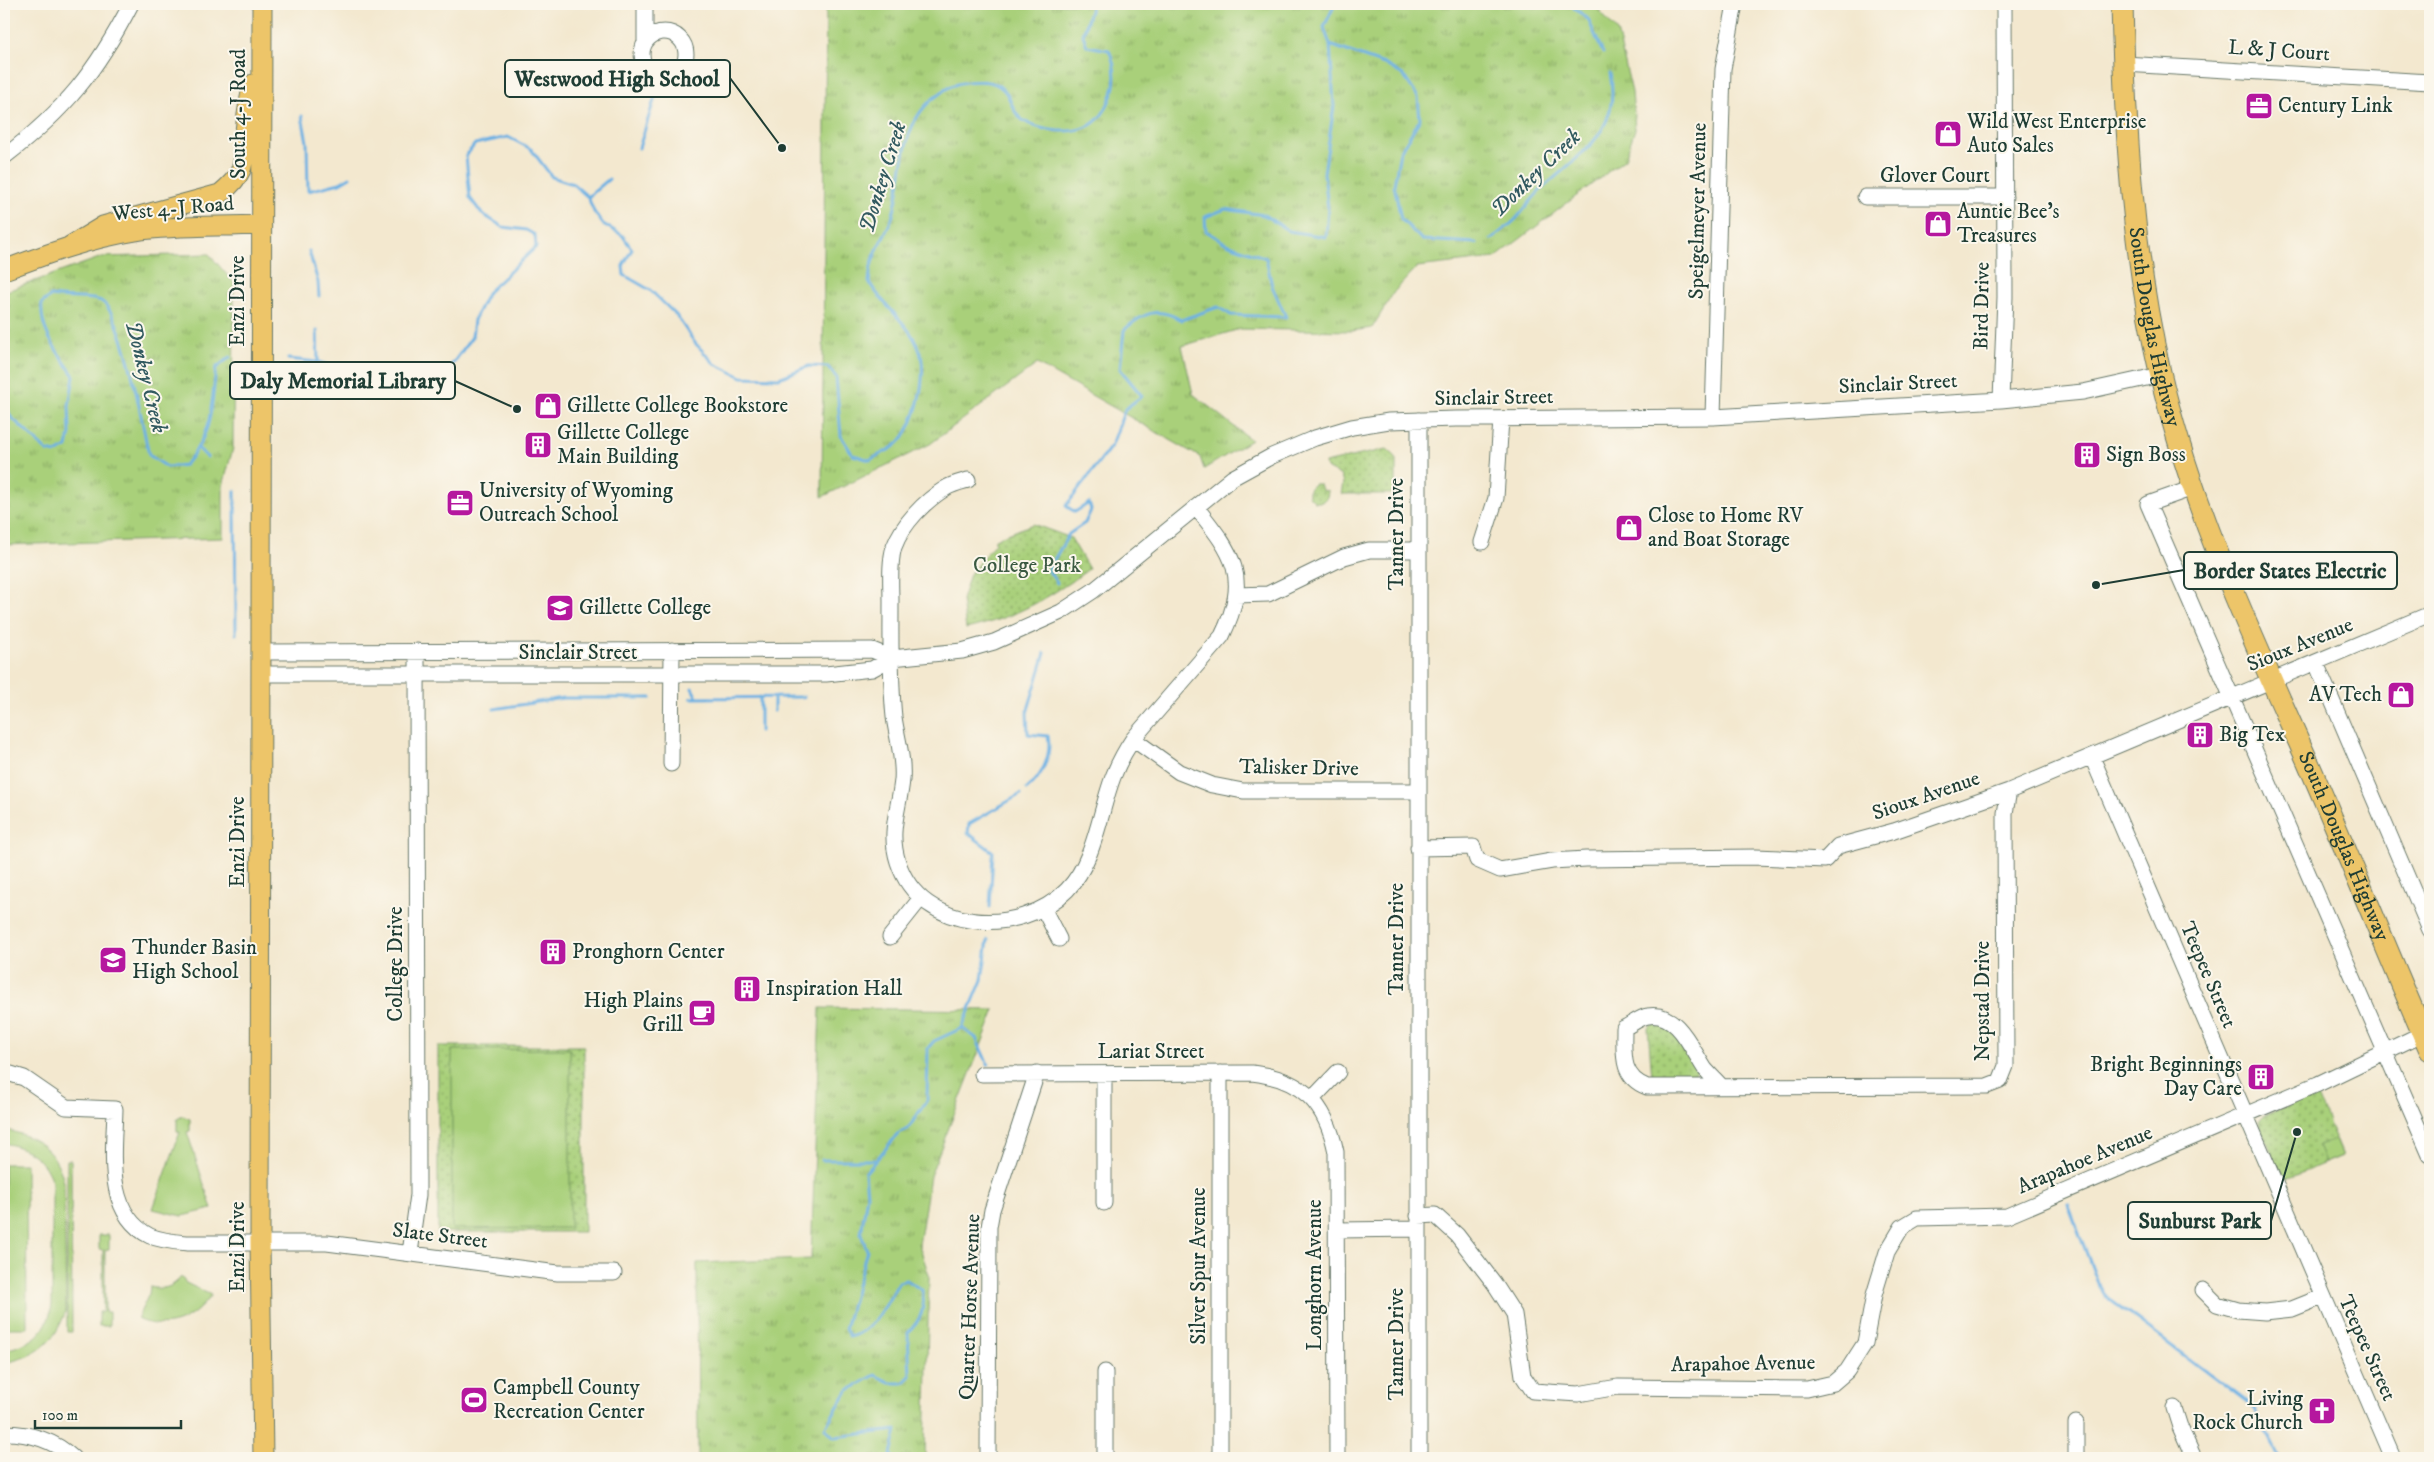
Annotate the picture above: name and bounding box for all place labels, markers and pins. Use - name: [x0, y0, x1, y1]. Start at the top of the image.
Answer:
- callout: Westwood High School: [505, 60, 730, 97]
- office icon: Century Link: [2244, 91, 2274, 121]
- place label: Century Link: [2278, 93, 2393, 119]
- place label: Wild West Enterprise Auto Sales: [1966, 109, 2147, 159]
- shop icon: Wild West Enterprise Auto Sales: [1933, 119, 1963, 149]
- place label: Auntie Bee's Treasures: [1957, 199, 2060, 249]
- shop icon: Auntie Bee's Treasures: [1923, 209, 1953, 239]
- callout: Daly Memorial Library: [230, 362, 455, 399]
- shop icon: Gillette College Bookstore: [533, 391, 563, 421]
- place label: Gillette College Bookstore: [567, 393, 788, 419]
- place label: Gillette College Main Building: [557, 420, 690, 470]
- building icon: Gillette College Main Building: [523, 430, 553, 460]
- building icon: Sign Boss: [2072, 440, 2102, 470]
- place label: Sign Boss: [2106, 442, 2186, 468]
- place label: University of Wyoming Outreach School: [479, 478, 674, 528]
- office icon: University of Wyoming Outreach School: [445, 488, 475, 518]
- place label: Close to Home RV and Boat Storage: [1648, 503, 1804, 553]
- shop icon: Close to Home RV and Boat Storage: [1614, 513, 1644, 543]
- callout: Border States Electric: [2184, 552, 2397, 589]
- school or university icon: Gillette College: [545, 593, 575, 623]
- place label: Gillette College: [579, 595, 712, 621]
- shop icon: AV Tech: [2386, 680, 2416, 710]
- place label: AV Tech: [2309, 682, 2382, 708]
- building icon: Big Tex: [2185, 720, 2215, 750]
- place label: Big Tex: [2219, 722, 2285, 748]
- place label: Thunder Basin High School: [132, 935, 257, 985]
- building icon: Pronghorn Center: [538, 937, 568, 967]
- place label: Pronghorn Center: [572, 939, 725, 965]
- school or university icon: Thunder Basin High School: [98, 945, 128, 975]
- building icon: Inspiration Hall: [732, 974, 762, 1004]
- place label: Inspiration Hall: [766, 976, 903, 1002]
- place label: High Plains Grill: [583, 988, 684, 1038]
- cafe icon: High Plains Grill: [687, 998, 717, 1028]
- place label: Bright Beginnings Day Care: [2090, 1052, 2242, 1102]
- building icon: Bright Beginnings Day Care: [2246, 1062, 2276, 1092]
- callout: Sunburst Park: [2128, 1202, 2271, 1239]
- place label: Campbell County Recreation Center: [493, 1375, 645, 1425]
- sports icon: Campbell County Recreation Center: [459, 1385, 489, 1415]
- place label: Living Rock Church: [2192, 1386, 2304, 1436]
- church icon: Living Rock Church: [2307, 1396, 2337, 1426]

